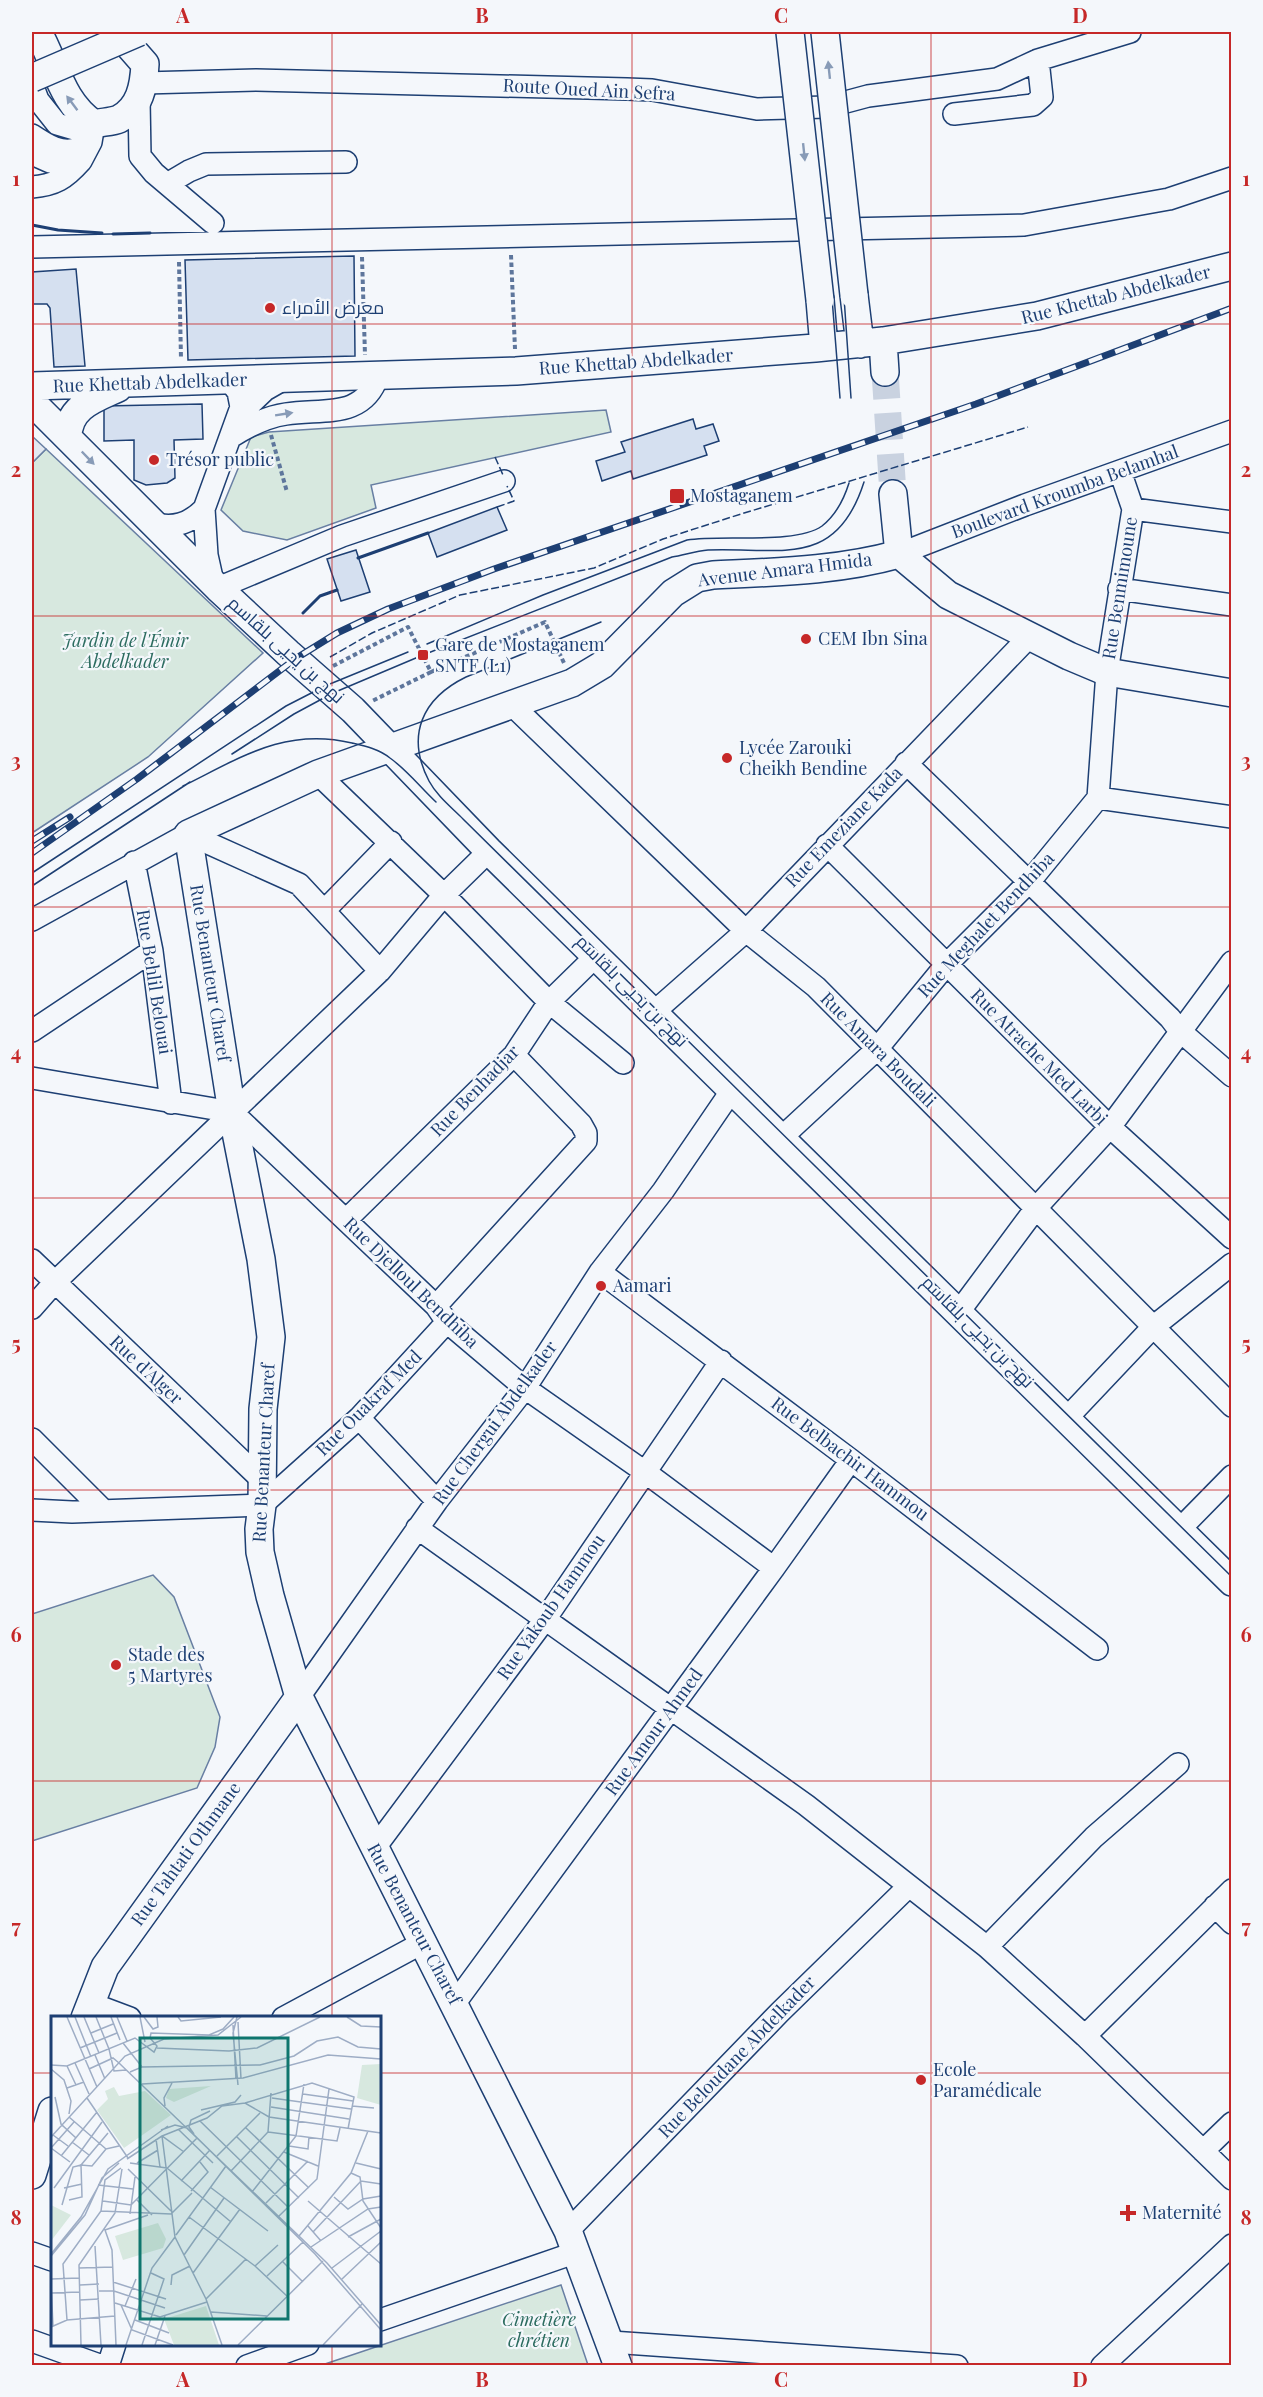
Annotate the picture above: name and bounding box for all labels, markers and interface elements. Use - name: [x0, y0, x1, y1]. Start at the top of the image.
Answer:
- text: A: [175, 1, 190, 28]
- text: B: [475, 1, 489, 28]
- text: C: [774, 1, 788, 28]
- text: D: [1072, 1, 1088, 28]
- one-way arrow: [824, 61, 834, 80]
- street label: Route Oued Ain Sefra: [502, 72, 676, 106]
- one-way arrow: [66, 95, 79, 111]
- one-way arrow: [799, 143, 808, 162]
- text: 1: [12, 164, 20, 191]
- text: 1: [1242, 164, 1250, 191]
- street label: Rue Khettab Abdelkader: [1018, 259, 1213, 329]
- place label: معرض الأمراء: [282, 295, 384, 319]
- marker: معرض الأمراء: [263, 301, 277, 315]
- street label: Rue Khettab Abdelkader: [538, 342, 734, 380]
- street label: Rue Khettab Abdelkader: [52, 367, 248, 397]
- one-way arrow: [275, 410, 294, 419]
- street label: Boulevard Kroumba Belamhal: [948, 439, 1182, 543]
- place label: Trésor public: [166, 447, 274, 471]
- one-way arrow: [81, 450, 95, 464]
- marker: Trésor public: [147, 453, 161, 467]
- text: 2: [11, 455, 21, 482]
- text: 2: [1241, 455, 1251, 482]
- place label: Mostaganem: [690, 483, 793, 507]
- marker: Mostaganem: [668, 487, 686, 505]
- street label: Rue Benmimoune: [1096, 515, 1142, 661]
- street label: Avenue Amara Hmida: [696, 546, 873, 592]
- street label: نهج بن يحيى بلقاسم: [222, 590, 350, 709]
- place label: CEM Ibn Sina: [818, 626, 928, 650]
- park label: Jardin de l'Émir Abdelkader: [62, 628, 190, 673]
- place label: Gare de Mostaganem SNTF (L1): [435, 632, 605, 677]
- marker: CEM Ibn Sina: [799, 632, 813, 646]
- marker: Gare de Mostaganem SNTF (L1): [416, 648, 430, 662]
- place label: Lycée Zarouki Cheikh Bendine: [739, 735, 867, 780]
- text: 3: [11, 746, 21, 773]
- text: 3: [1241, 746, 1251, 773]
- marker: Lycée Zarouki Cheikh Bendine: [720, 751, 734, 765]
- street label: Rue Emeziane Kada: [779, 761, 907, 892]
- street label: Rue Meghalet Bendhiba: [912, 847, 1059, 1002]
- street label: Rue Benanteur Charef: [185, 882, 237, 1065]
- street label: Rue Behlil Belouai: [132, 908, 178, 1056]
- street label: نهج بن يحيى بلقاسم: [571, 929, 694, 1052]
- street label: Rue Atrache Med Larbi: [966, 982, 1114, 1130]
- street label: Rue Amara Boudali: [816, 986, 942, 1112]
- text: 4: [11, 1038, 21, 1065]
- text: 4: [1241, 1038, 1251, 1065]
- street label: Rue Benhadjar: [424, 1039, 524, 1141]
- street label: Rue Djelloul Bendhiba: [339, 1211, 485, 1353]
- street label: نهج بن يحيى بلقاسم: [917, 1270, 1040, 1393]
- place label: Aamari: [612, 1273, 672, 1297]
- marker: Aamari: [594, 1279, 608, 1293]
- text: 5: [11, 1329, 21, 1356]
- street label: Rue d'Alger: [105, 1329, 188, 1409]
- text: 5: [1241, 1329, 1251, 1356]
- street label: Rue Chergui Abdelkader: [426, 1336, 562, 1509]
- street label: Rue Ouakraf Med: [310, 1344, 427, 1461]
- street label: Rue Benanteur Charef: [246, 1361, 280, 1543]
- street label: Rue Belbachir Hammou: [767, 1391, 935, 1526]
- street label: Rue Yakoub Hammou: [491, 1528, 610, 1684]
- text: 6: [10, 1620, 22, 1647]
- text: 6: [1240, 1620, 1252, 1647]
- place label: Stade des 5 Martyres: [128, 1642, 213, 1687]
- marker: Stade des 5 Martyres: [109, 1658, 123, 1672]
- street label: Rue Amour Ahmed: [599, 1663, 708, 1800]
- street label: Rue Tahtati Othmane: [125, 1777, 246, 1930]
- street label: Rue Benanteur Charef: [362, 1839, 468, 2010]
- text: 7: [11, 1912, 21, 1939]
- text: 7: [1241, 1912, 1251, 1939]
- street label: Rue Beloudane Abdelkader: [652, 1970, 820, 2143]
- inset map: [51, 2016, 381, 2346]
- place label: Ecole Paramédicale: [933, 2057, 1042, 2102]
- marker: Ecole Paramédicale: [914, 2073, 928, 2087]
- place label: Maternité: [1142, 2200, 1222, 2224]
- text: 8: [10, 2203, 22, 2230]
- text: 8: [1240, 2203, 1252, 2230]
- marker: Maternité: [1119, 2204, 1137, 2222]
- park label: Cimetière chrétien: [502, 2307, 576, 2352]
- text: A: [175, 2365, 190, 2392]
- text: B: [475, 2365, 489, 2392]
- text: C: [774, 2365, 788, 2392]
- text: D: [1072, 2365, 1088, 2392]

